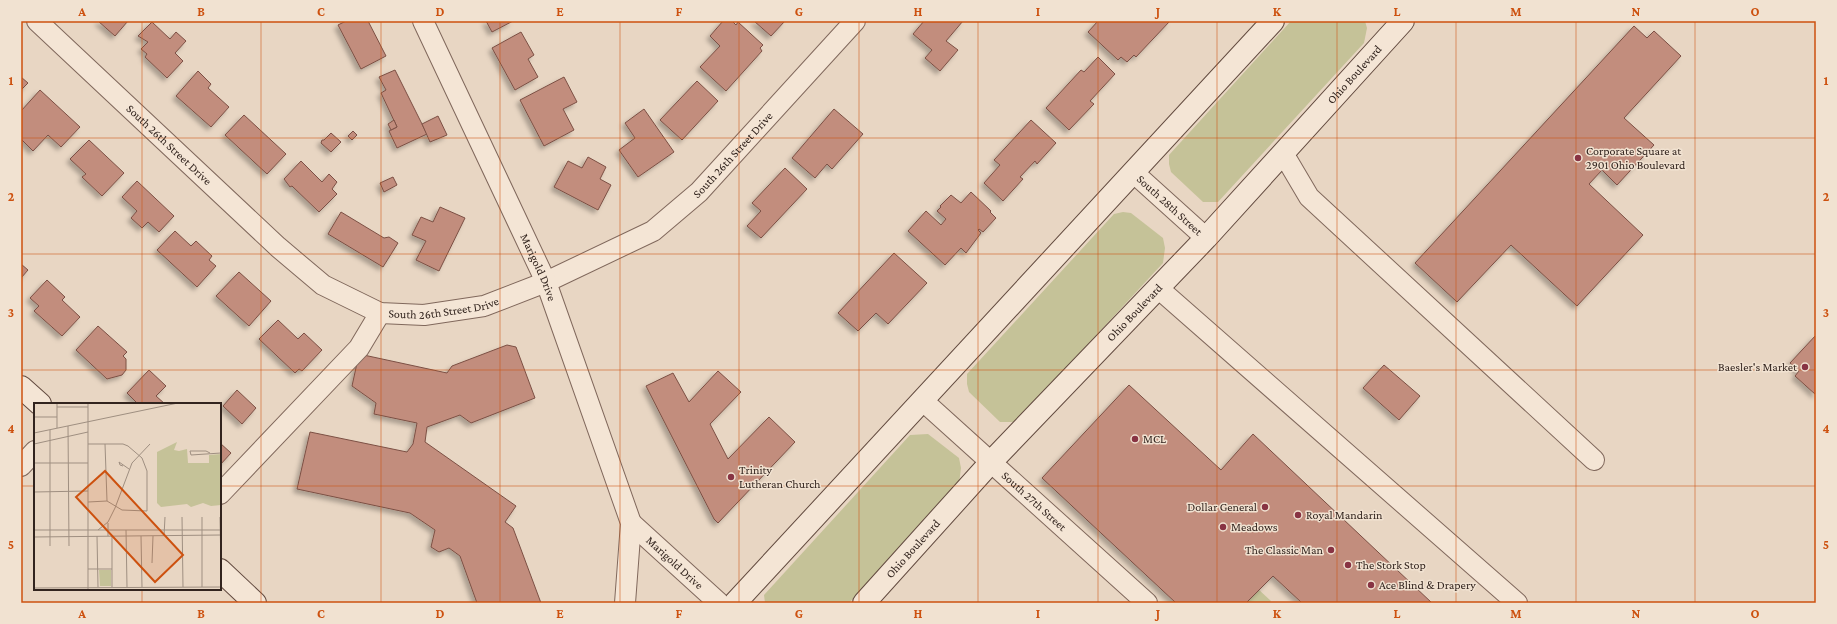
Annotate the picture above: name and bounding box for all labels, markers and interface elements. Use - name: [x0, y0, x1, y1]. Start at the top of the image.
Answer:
- text: A: [77, 4, 86, 19]
- text: B: [197, 4, 205, 19]
- text: C: [317, 4, 325, 19]
- text: D: [436, 4, 445, 19]
- text: E: [556, 4, 564, 19]
- text: F: [676, 4, 683, 19]
- text: G: [795, 4, 803, 19]
- text: H: [914, 4, 923, 19]
- text: I: [1036, 4, 1040, 19]
- text: J: [1154, 4, 1160, 19]
- text: K: [1273, 4, 1282, 19]
- text: L: [1394, 4, 1401, 19]
- text: M: [1510, 4, 1522, 19]
- text: N: [1632, 4, 1641, 19]
- text: O: [1751, 4, 1760, 19]
- street label: Ohio Boulevard: [1324, 42, 1385, 107]
- text: 1: [9, 73, 14, 88]
- text: 1: [1824, 73, 1829, 88]
- street label: South 26th Street Drive: [124, 102, 215, 188]
- street label: South 26th Street Drive: [690, 109, 776, 201]
- place label: Corporate Square at 2901 Ohio Boulevard: [1586, 144, 1686, 172]
- marker: Corporate Square at 2901 Ohio Boulevard: [1573, 153, 1583, 163]
- street label: South 28th Street: [1134, 172, 1206, 239]
- text: 2: [8, 189, 15, 204]
- text: 2: [1823, 189, 1830, 204]
- street label: Marigold Drive: [517, 231, 559, 303]
- street label: Ohio Boulevard: [1104, 280, 1166, 344]
- street label: South 26th Street Drive: [388, 294, 501, 322]
- text: 3: [8, 305, 14, 320]
- text: 3: [1823, 305, 1829, 320]
- place label: Baesler's Market: [1718, 360, 1798, 374]
- marker: Baesler's Market: [1800, 362, 1810, 372]
- inset map: [34, 403, 221, 590]
- text: 4: [7, 421, 15, 436]
- text: 4: [1822, 421, 1830, 436]
- place label: MCL: [1143, 432, 1166, 446]
- marker: MCL: [1130, 434, 1140, 444]
- place label: Trinity Lutheran Church: [739, 463, 821, 491]
- street label: South 27th Street: [999, 468, 1070, 535]
- marker: Trinity Lutheran Church: [726, 472, 736, 482]
- place label: Dollar General: [1187, 500, 1257, 514]
- marker: Dollar General: [1260, 502, 1270, 512]
- place label: Royal Mandarin: [1306, 508, 1383, 522]
- marker: Royal Mandarin: [1293, 510, 1303, 520]
- street label: Ohio Boulevard: [883, 516, 943, 581]
- place label: Meadows: [1231, 520, 1278, 534]
- marker: Meadows: [1218, 522, 1228, 532]
- street label: Marigold Drive: [643, 533, 706, 592]
- text: 5: [8, 537, 14, 552]
- text: 5: [1823, 537, 1829, 552]
- place label: The Classic Man: [1245, 543, 1324, 557]
- marker: The Classic Man: [1326, 545, 1336, 555]
- place label: The Stork Stop: [1356, 558, 1426, 572]
- marker: The Stork Stop: [1343, 560, 1353, 570]
- place label: Ace Blind & Drapery: [1379, 578, 1476, 592]
- marker: Ace Blind & Drapery: [1366, 580, 1376, 590]
- text: A: [77, 606, 86, 621]
- text: B: [197, 606, 205, 621]
- text: C: [317, 606, 325, 621]
- text: D: [436, 606, 445, 621]
- text: E: [556, 606, 564, 621]
- text: F: [676, 606, 683, 621]
- text: G: [795, 606, 803, 621]
- text: H: [914, 606, 923, 621]
- text: I: [1036, 606, 1040, 621]
- text: J: [1154, 606, 1160, 621]
- text: K: [1273, 606, 1282, 621]
- text: L: [1394, 606, 1401, 621]
- text: M: [1510, 606, 1522, 621]
- text: N: [1632, 606, 1641, 621]
- text: O: [1751, 606, 1760, 621]

